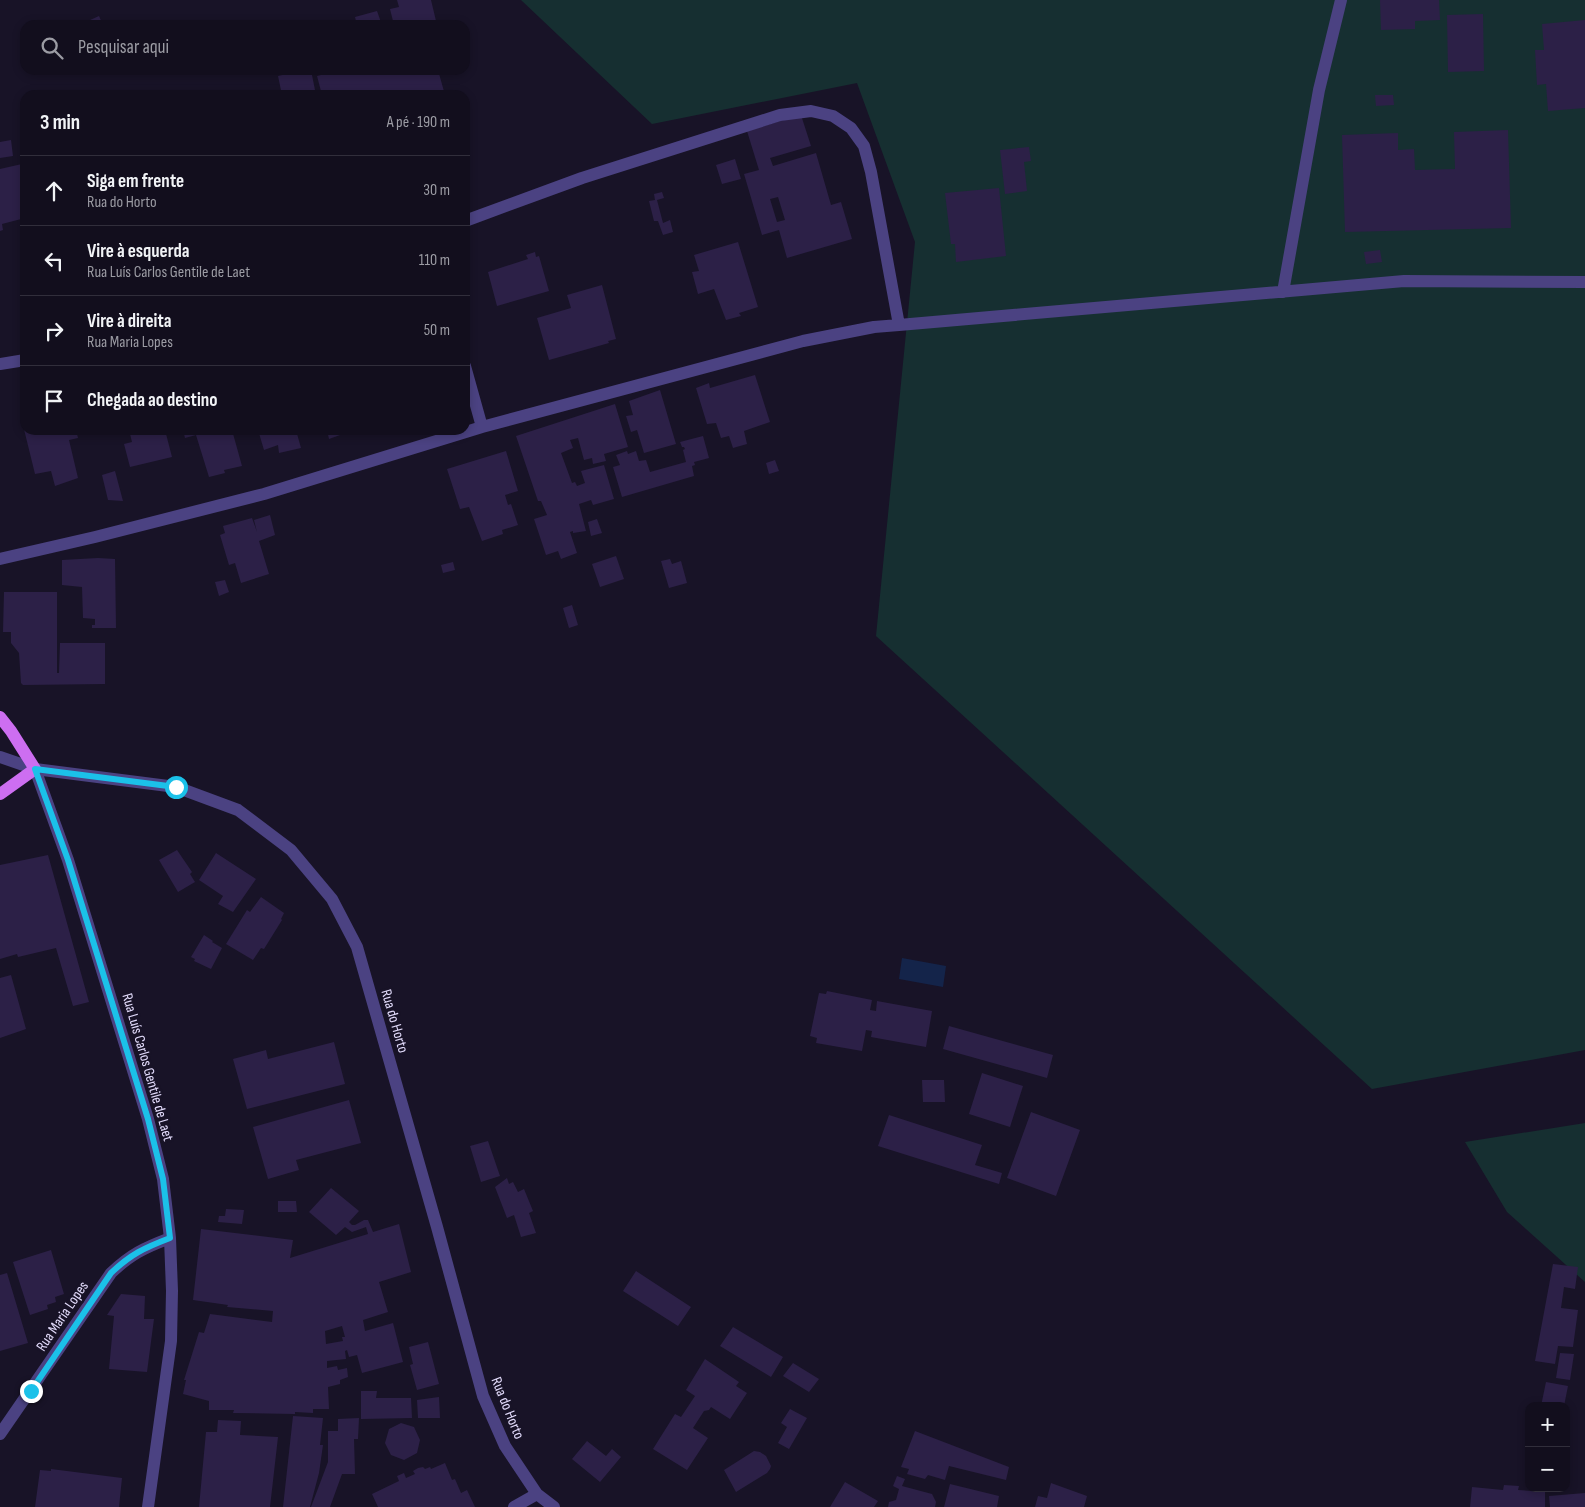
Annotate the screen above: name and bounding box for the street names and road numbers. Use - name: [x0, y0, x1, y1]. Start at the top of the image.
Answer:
- street label: Rua do Horto: [376, 987, 413, 1055]
- street label: Rua Luís Carlos Gentile de Laet: [117, 991, 178, 1144]
- street label: Rua Maria Lopes: [32, 1278, 93, 1355]
- street label: Rua do Horto: [487, 1374, 529, 1442]

